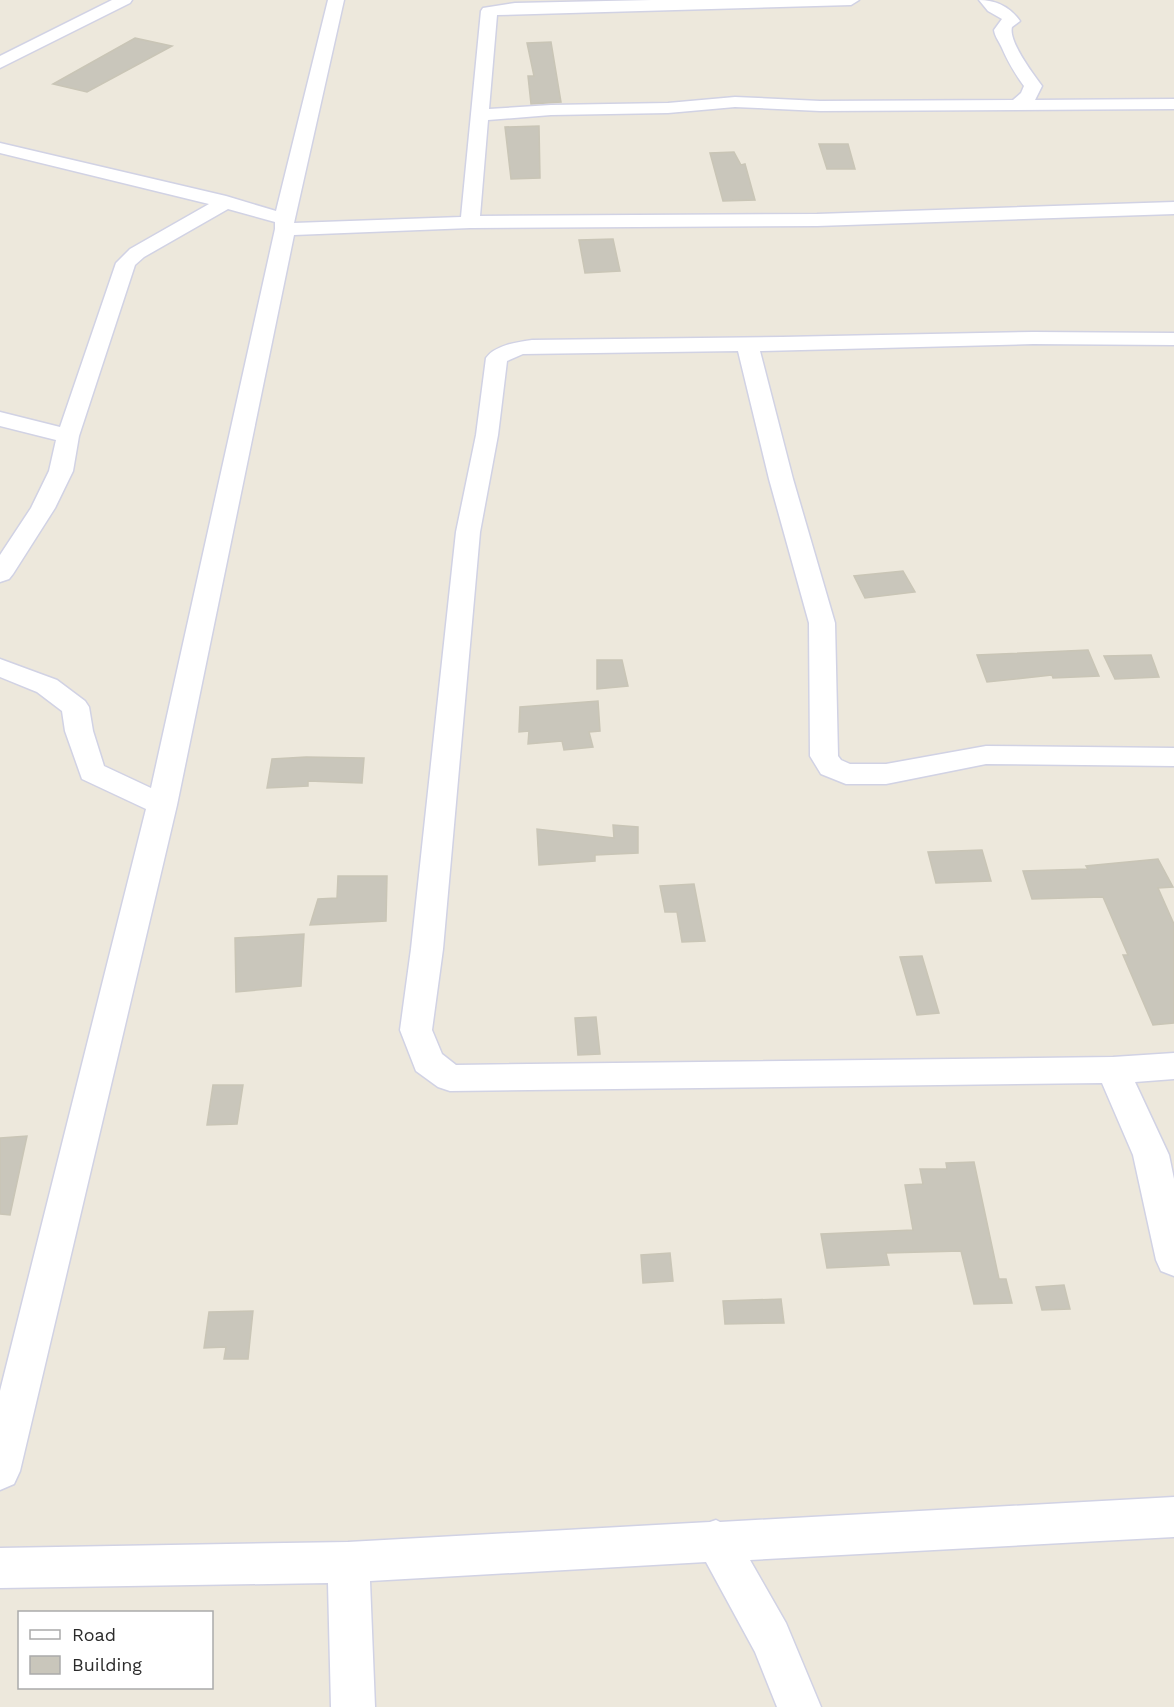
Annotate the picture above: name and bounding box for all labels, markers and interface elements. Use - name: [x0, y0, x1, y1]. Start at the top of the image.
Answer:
- legend: [18, 1611, 213, 1689]
- text: Road: [72, 1624, 116, 1645]
- text: Building: [72, 1654, 142, 1675]

